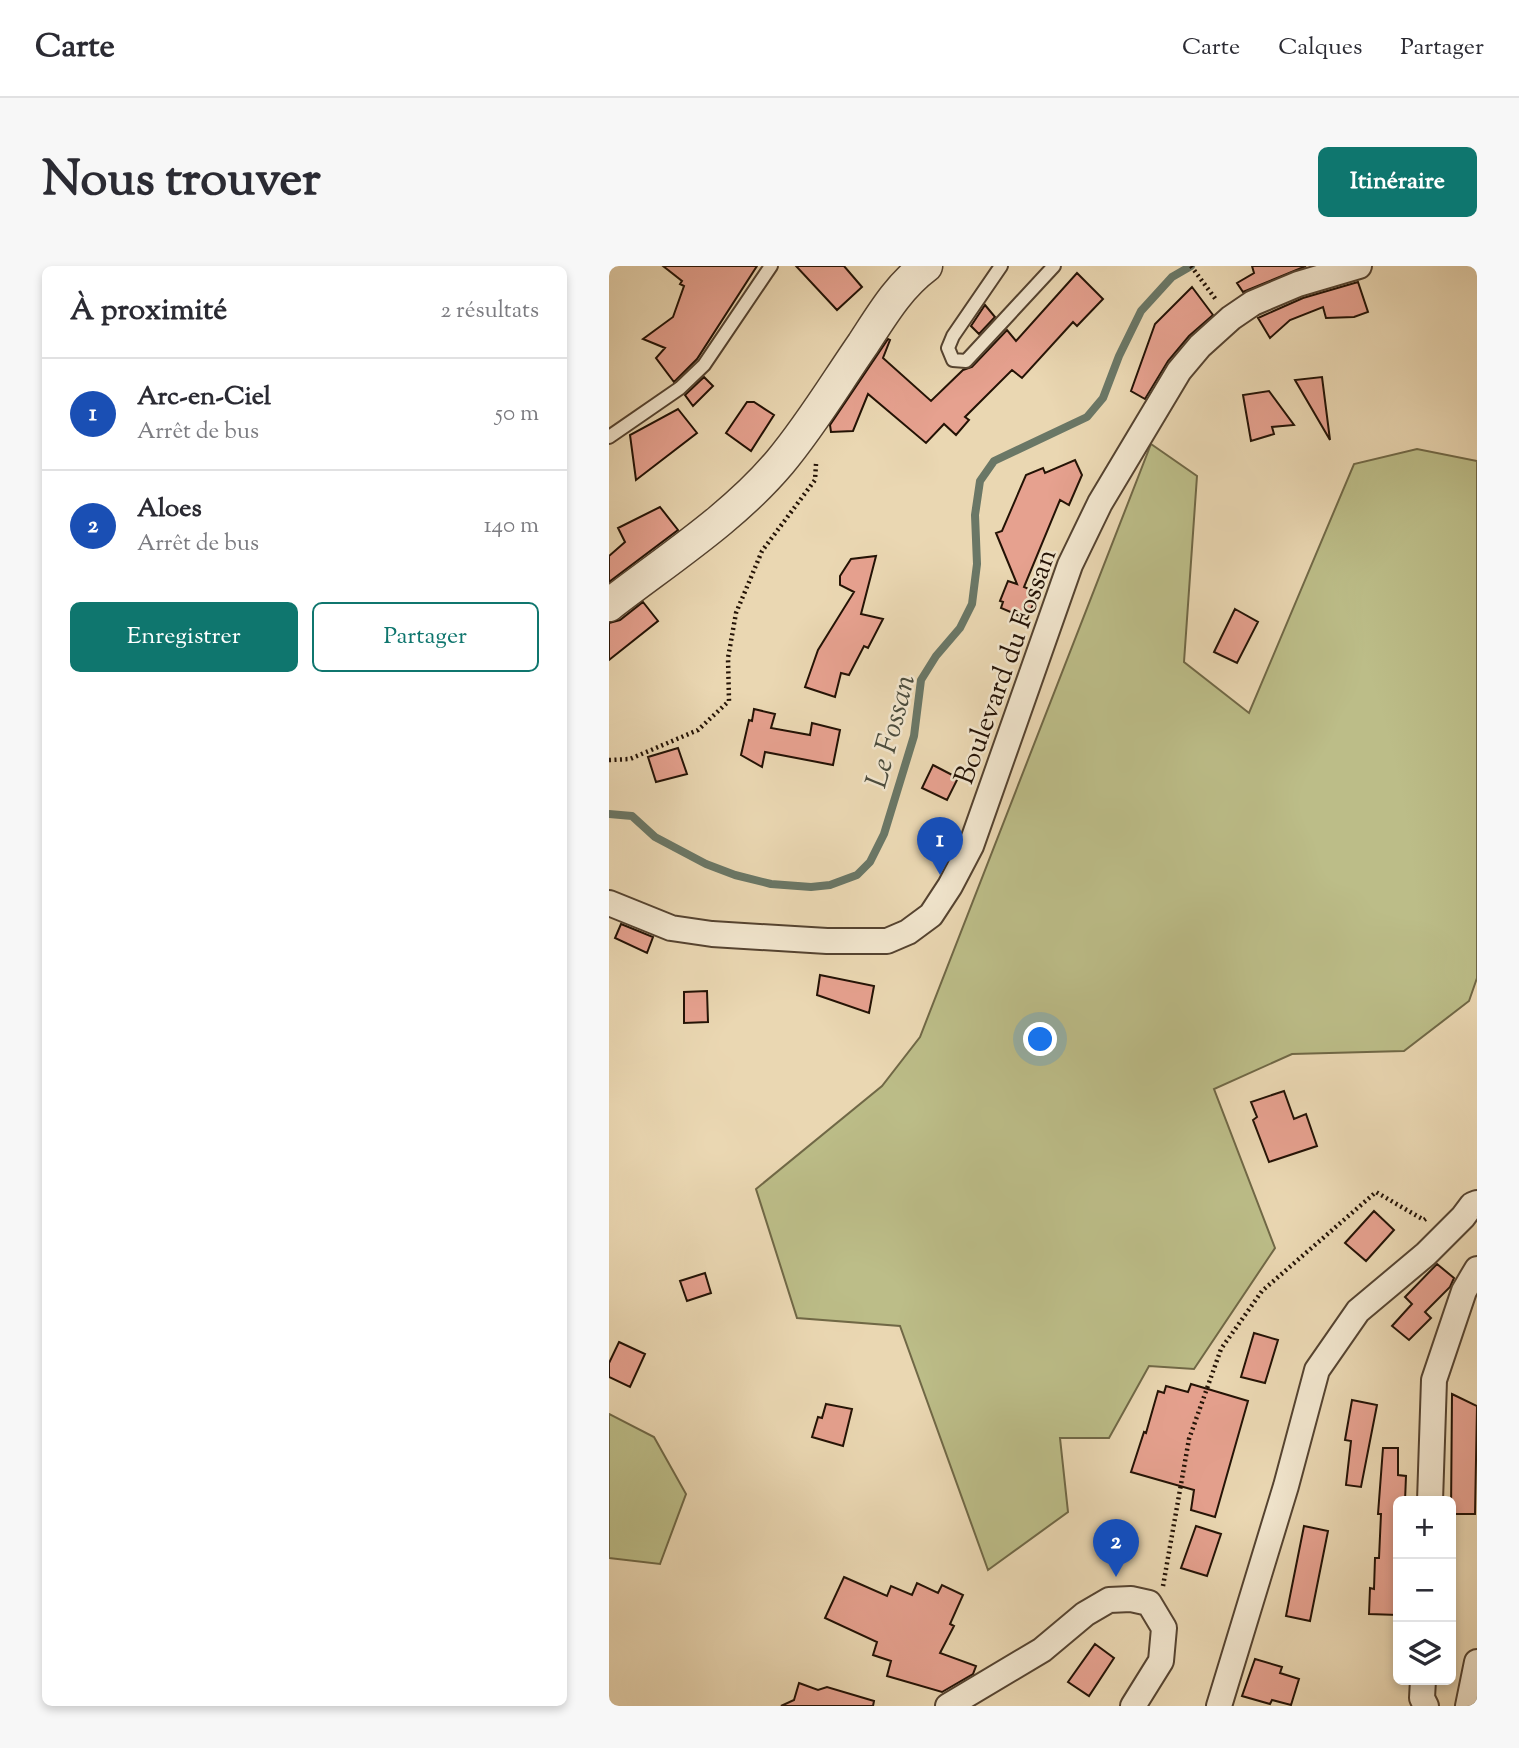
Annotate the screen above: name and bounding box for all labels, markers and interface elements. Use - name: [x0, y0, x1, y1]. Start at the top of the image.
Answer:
- text: Carte: [35, 24, 115, 72]
- text: Carte: [1182, 31, 1240, 65]
- text: Calques: [1278, 31, 1362, 65]
- text: Partager: [1400, 31, 1484, 65]
- text: Nous trouver: [42, 147, 321, 217]
- button: Itinéraire: [1318, 147, 1477, 217]
- text: À proximité: [70, 290, 227, 333]
- text: 2 résultats: [440, 295, 539, 328]
- text: Arc-en-Ciel: [137, 379, 271, 416]
- text: 1: [89, 398, 97, 431]
- text: 50 m: [495, 398, 539, 431]
- text: Arrêt de bus: [137, 416, 259, 449]
- text: Aloes: [137, 491, 202, 528]
- text: 2: [88, 510, 98, 543]
- text: 140 m: [484, 510, 539, 543]
- text: Arrêt de bus: [137, 528, 259, 561]
- street label: Boulevard du Fossan: [946, 544, 1068, 790]
- button: Enregistrer: [70, 602, 298, 672]
- button: Partager: [312, 602, 539, 672]
- water label: Le Fossan: [857, 670, 928, 793]
- pin: 1: [917, 817, 963, 875]
- your location: [1023, 1022, 1057, 1056]
- map controls: [1393, 1496, 1456, 1685]
- button: +: [1393, 1496, 1456, 1559]
- pin: 2: [1093, 1519, 1139, 1577]
- button: −: [1393, 1559, 1456, 1622]
- button: layers: [1393, 1622, 1456, 1685]

